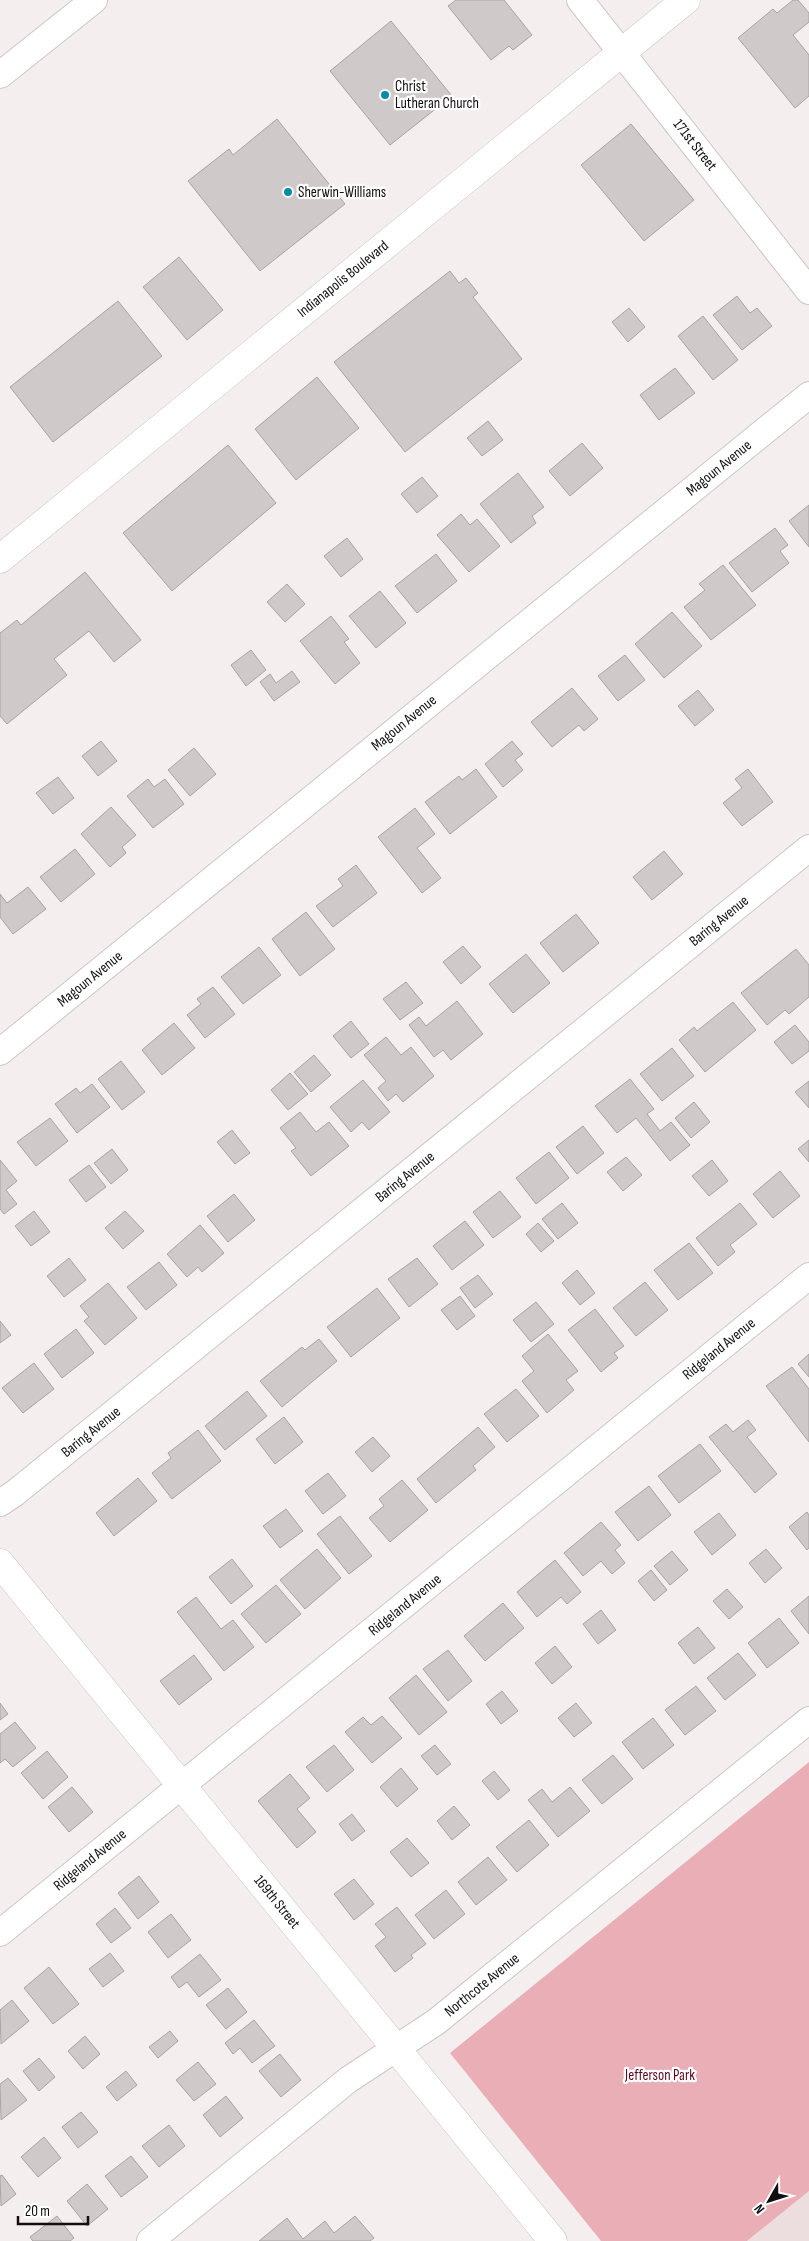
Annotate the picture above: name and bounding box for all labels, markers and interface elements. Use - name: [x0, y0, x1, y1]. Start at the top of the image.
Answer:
- place label: Christ Lutheran Church: [395, 77, 479, 113]
- marker: Christ Lutheran Church: [379, 89, 391, 101]
- street label: 171st Street: [669, 115, 721, 175]
- place label: Sherwin-Williams: [298, 183, 386, 202]
- marker: Sherwin-Williams: [282, 186, 294, 198]
- street label: Indianapolis Boulevard: [293, 236, 393, 322]
- street label: Magoun Avenue: [682, 436, 756, 500]
- street label: Magoun Avenue: [367, 691, 441, 755]
- street label: Baring Avenue: [685, 891, 753, 951]
- street label: Magoun Avenue: [53, 947, 127, 1011]
- street label: Baring Avenue: [371, 1147, 439, 1207]
- street label: Ridgeland Avenue: [679, 1314, 759, 1384]
- street label: Baring Avenue: [57, 1402, 125, 1462]
- street label: Ridgeland Avenue: [365, 1570, 445, 1640]
- street label: Ridgeland Avenue: [50, 1825, 130, 1895]
- street label: 169th Street: [250, 1871, 305, 1933]
- street label: Northcote Avenue: [441, 1949, 523, 2021]
- park label: Jefferson Park: [624, 2066, 695, 2085]
- north arrow: [744, 2176, 794, 2226]
- scale bar: [18, 2194, 88, 2226]
- text: N: [750, 2201, 768, 2217]
- text: 20 m: [25, 2202, 50, 2221]

